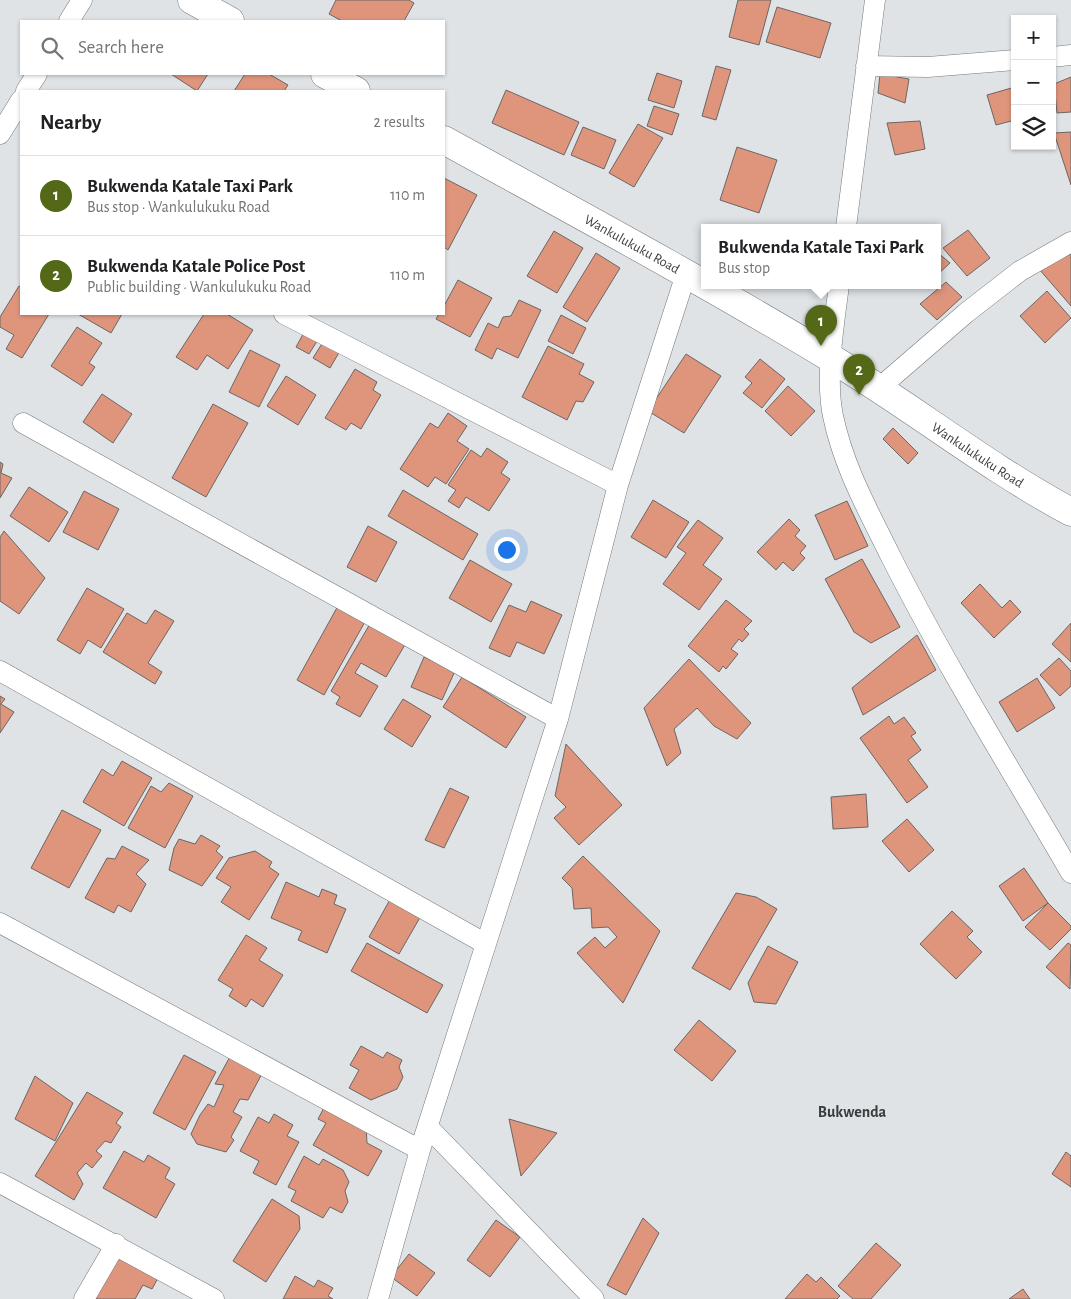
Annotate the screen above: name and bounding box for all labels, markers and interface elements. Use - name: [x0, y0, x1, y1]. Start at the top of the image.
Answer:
- map controls: [1011, 15, 1056, 150]
- button: +: [1011, 15, 1056, 60]
- search box: [20, 20, 445, 75]
- icon: search: [38, 34, 66, 62]
- text: Search here: [78, 38, 164, 57]
- button: −: [1011, 60, 1056, 105]
- button: layers: [1011, 105, 1056, 150]
- text: Nearby: [40, 112, 101, 133]
- text: 2 results: [373, 114, 425, 130]
- text: Bukwenda Katale Taxi Park: [87, 177, 293, 196]
- text: 1: [53, 187, 59, 203]
- text: 110 m: [390, 187, 425, 203]
- text: Bus stop · Wankulukuku Road: [87, 199, 270, 215]
- street label: Wankulukuku Road: [582, 213, 682, 277]
- popup: [701, 224, 941, 289]
- text: Bukwenda Katale Taxi Park: [718, 238, 924, 257]
- text: Bukwenda Katale Police Post: [87, 257, 305, 276]
- text: Bus stop: [718, 260, 770, 276]
- text: 2: [52, 267, 60, 283]
- text: 110 m: [390, 267, 425, 283]
- text: Public building · Wankulukuku Road: [87, 279, 311, 295]
- pin: 1: [805, 305, 837, 346]
- pin: 2: [843, 354, 875, 395]
- street label: Wankulukuku Road: [929, 420, 1026, 491]
- your location: [494, 537, 520, 563]
- district label: Bukwenda: [818, 1104, 887, 1120]

